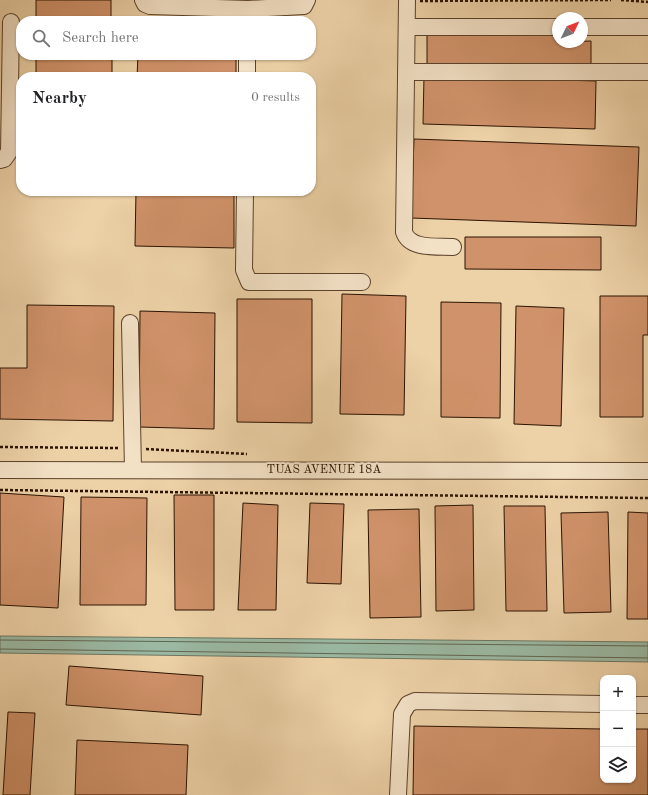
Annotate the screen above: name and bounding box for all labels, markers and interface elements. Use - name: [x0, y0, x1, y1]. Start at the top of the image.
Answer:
- north arrow: [552, 12, 588, 48]
- search box: [16, 16, 316, 60]
- icon: search: [30, 27, 52, 49]
- text: Search here: [62, 31, 139, 46]
- text: Nearby: [32, 90, 87, 107]
- text: 0 results: [251, 91, 300, 104]
- street label: TUAS AVENUE 18A: [267, 464, 381, 476]
- map controls: [600, 675, 636, 783]
- button: +: [600, 675, 636, 711]
- button: −: [600, 711, 636, 747]
- button: layers: [600, 747, 636, 783]

